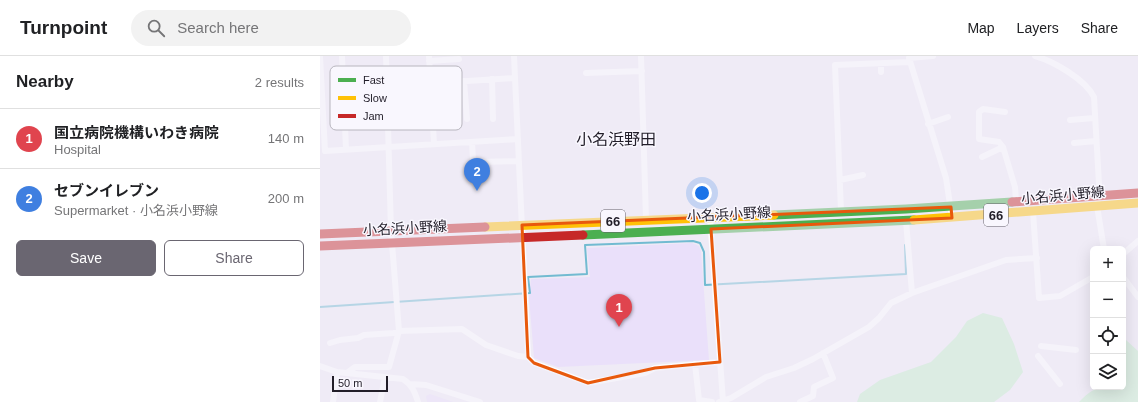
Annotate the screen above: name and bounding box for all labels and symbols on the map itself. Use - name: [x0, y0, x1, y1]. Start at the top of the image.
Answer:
- legend: [330, 66, 462, 130]
- text: Fast: [363, 74, 384, 86]
- text: Slow: [363, 92, 387, 104]
- text: Jam: [363, 110, 384, 122]
- district label: 小名浜野田: [576, 131, 656, 148]
- pin: 2: [464, 158, 490, 191]
- your location: [692, 183, 712, 203]
- street label: 小名浜小野線: [1020, 183, 1106, 207]
- street label: 小名浜小野線: [687, 204, 771, 224]
- road number: 66: [984, 204, 1008, 226]
- road number: 66: [601, 210, 625, 232]
- street label: 小名浜小野線: [363, 218, 447, 238]
- pin: 1: [606, 294, 632, 327]
- scale bar: [332, 374, 388, 393]

